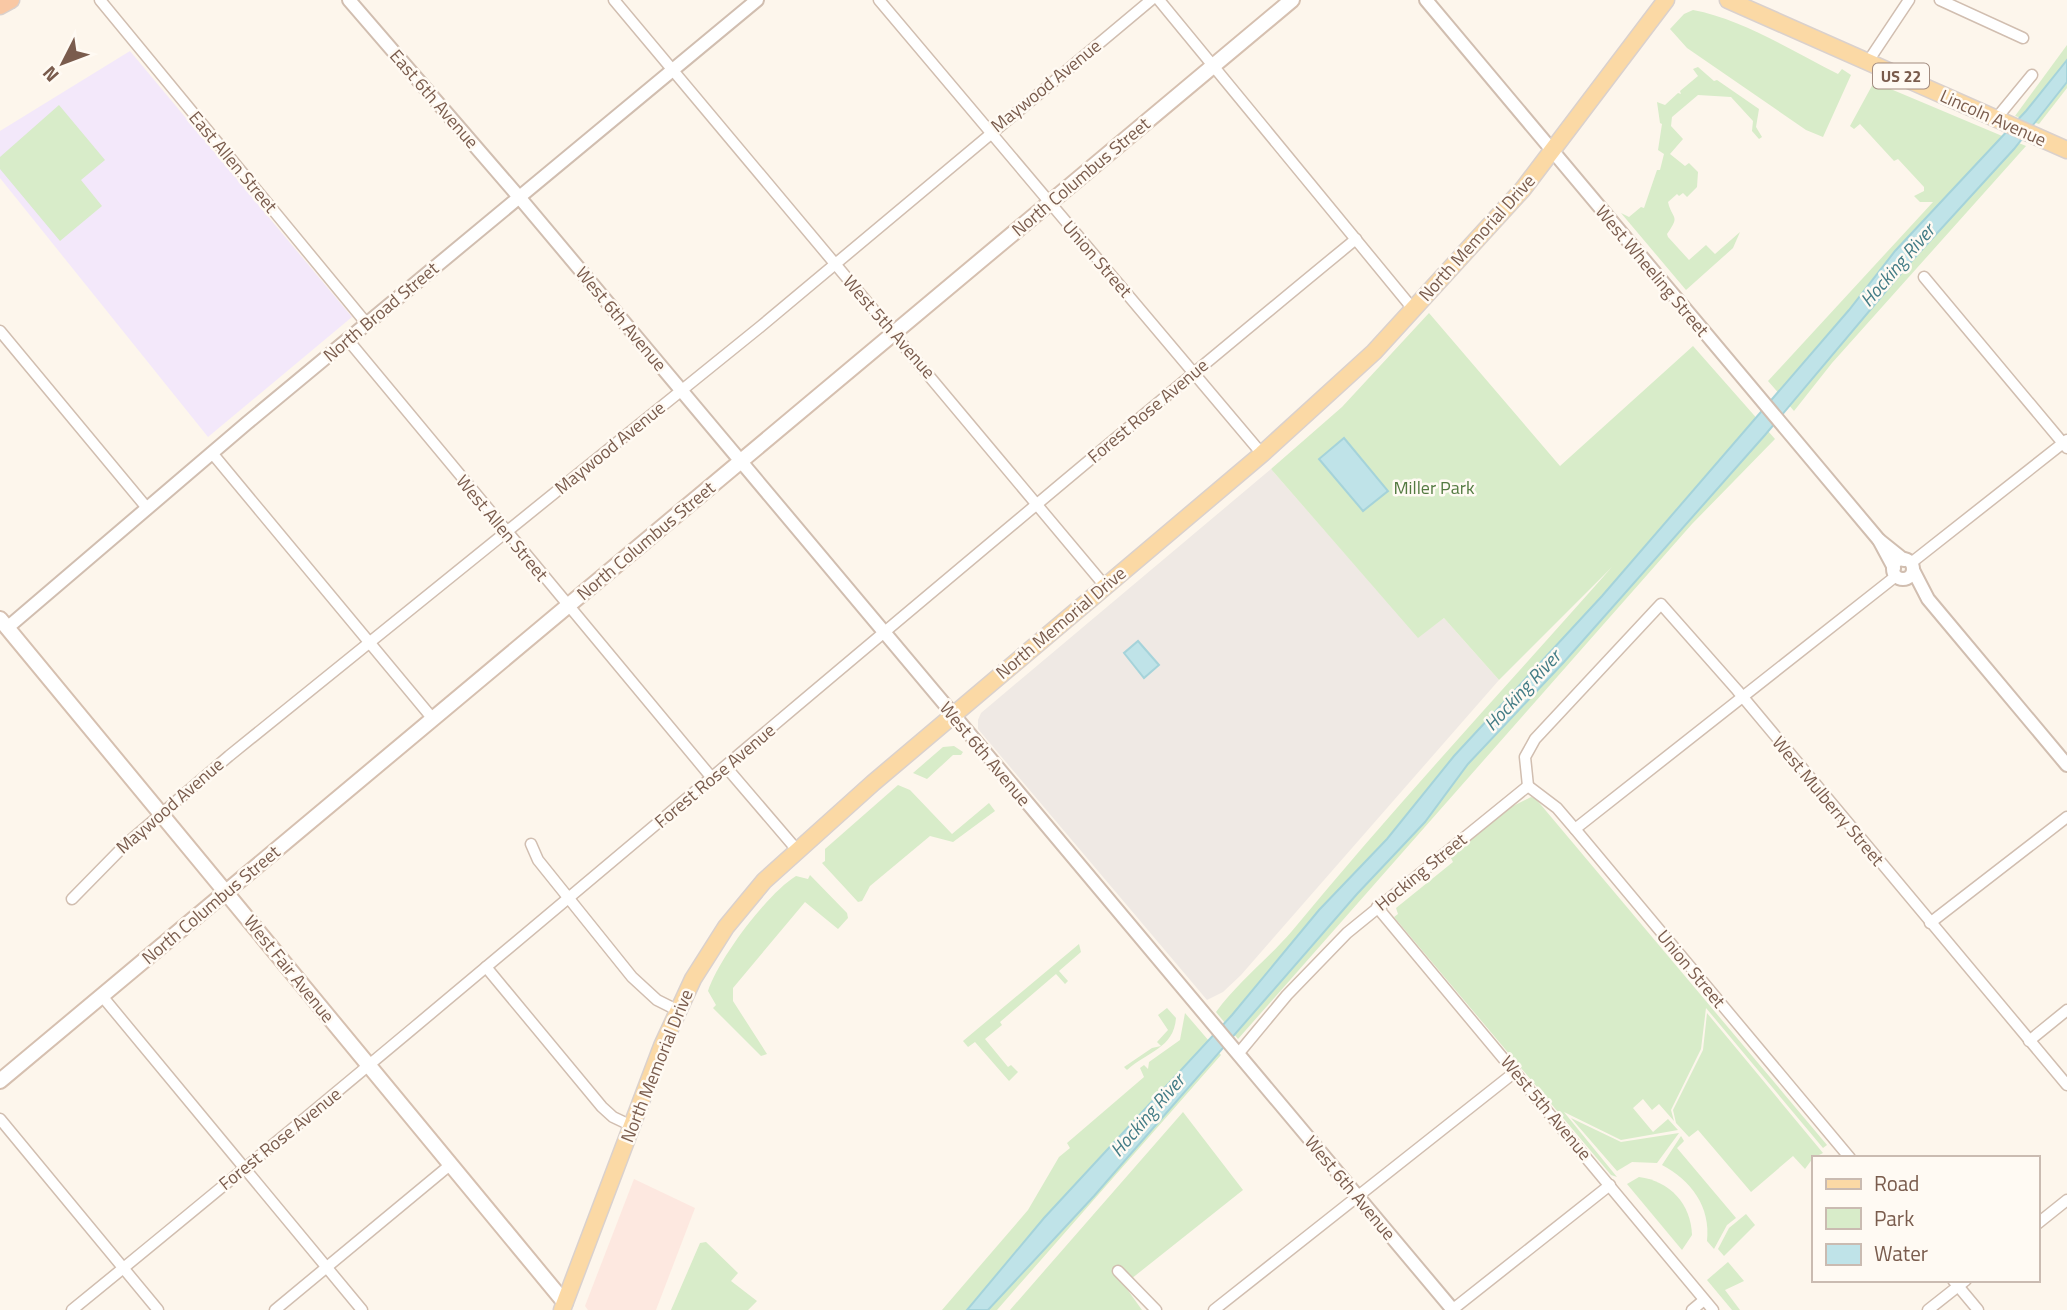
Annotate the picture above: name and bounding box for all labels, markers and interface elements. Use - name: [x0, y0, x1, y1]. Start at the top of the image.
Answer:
- north arrow: [28, 28, 98, 98]
- street label: Maywood Avenue: [985, 33, 1107, 139]
- street label: East 6th Avenue: [384, 43, 485, 154]
- text: N: [35, 60, 65, 89]
- road number: US 22: [1873, 64, 1929, 88]
- street label: Lincoln Avenue: [1936, 82, 2051, 153]
- street label: East Allen Street: [183, 105, 285, 219]
- street label: North Columbus Street: [1006, 110, 1156, 243]
- street label: North Memorial Drive: [1412, 168, 1541, 307]
- street label: West Wheeling Street: [1589, 199, 1716, 343]
- street label: Union Street: [1056, 214, 1139, 304]
- water label: Hocking River: [1852, 215, 1942, 313]
- street label: North Broad Street: [317, 255, 445, 368]
- street label: West 6th Avenue: [569, 260, 673, 377]
- street label: West 5th Avenue: [837, 269, 942, 384]
- street label: Forest Rose Avenue: [1081, 352, 1214, 469]
- street label: Maywood Avenue: [549, 395, 671, 501]
- street label: West Allen Street: [450, 469, 555, 587]
- street label: North Columbus Street: [571, 474, 721, 607]
- park label: Miller Park: [1393, 474, 1475, 501]
- street label: North Memorial Drive: [990, 560, 1132, 685]
- water label: Hocking River: [1476, 641, 1568, 737]
- street label: West 6th Avenue: [933, 695, 1037, 812]
- street label: Forest Rose Avenue: [648, 717, 781, 834]
- street label: West Mulberry Street: [1766, 730, 1891, 872]
- street label: Maywood Avenue: [110, 751, 230, 860]
- street label: Hocking Street: [1369, 826, 1473, 917]
- street label: North Columbus Street: [136, 838, 286, 971]
- street label: West Fair Avenue: [237, 909, 341, 1028]
- street label: Union Street: [1651, 924, 1733, 1014]
- street label: North Memorial Drive: [613, 985, 700, 1146]
- street label: West 5th Avenue: [1494, 1049, 1598, 1166]
- water label: Hocking River: [1102, 1065, 1192, 1163]
- street label: Forest Rose Avenue: [213, 1081, 347, 1196]
- street label: West 6th Avenue: [1298, 1129, 1402, 1246]
- legend: [1812, 1156, 2039, 1282]
- text: Road: [1874, 1167, 1919, 1199]
- text: Park: [1874, 1202, 1914, 1234]
- text: Water: [1874, 1237, 1928, 1269]

